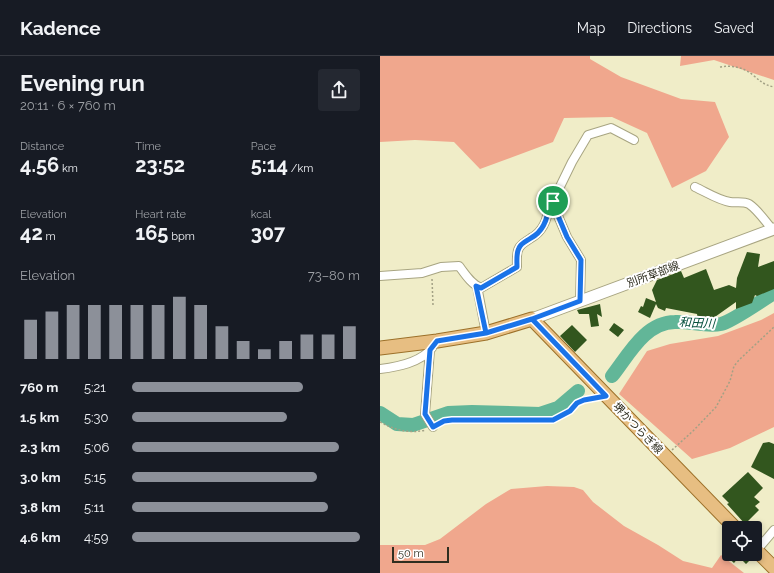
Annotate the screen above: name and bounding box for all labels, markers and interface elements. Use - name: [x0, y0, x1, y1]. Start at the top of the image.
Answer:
- text: Kadence: [20, 17, 101, 39]
- text: Map: [577, 20, 605, 36]
- text: Directions: [627, 20, 692, 36]
- text: Saved: [714, 20, 754, 36]
- button: share: [318, 69, 360, 111]
- text: Evening run: [20, 70, 145, 96]
- text: 20:11 · 6 × 760 m: [20, 98, 116, 113]
- text: Distance: [20, 140, 64, 153]
- text: Time: [135, 140, 161, 153]
- text: Pace: [251, 140, 276, 153]
- text: 4.56: [20, 153, 59, 177]
- text: 23:52: [135, 153, 185, 177]
- text: 5:14: [251, 153, 288, 177]
- text: km: [59, 162, 78, 175]
- text: /km: [288, 162, 313, 175]
- pin: [536, 184, 570, 218]
- icon: arrive: [542, 190, 564, 212]
- text: Elevation: [20, 208, 67, 221]
- text: Heart rate: [135, 208, 186, 221]
- text: kcal: [251, 208, 271, 221]
- text: 42: [20, 221, 43, 245]
- text: 165: [135, 221, 168, 245]
- text: 307: [251, 221, 285, 245]
- text: m: [43, 230, 56, 243]
- text: bpm: [168, 230, 195, 243]
- street label: 別所草部線: [625, 259, 681, 290]
- text: Elevation: [20, 268, 75, 283]
- text: 73–80 m: [308, 268, 360, 283]
- water label: 和田川: [679, 315, 717, 331]
- text: 760 m: [20, 380, 58, 395]
- text: 5:21: [84, 380, 106, 395]
- street label: 堺かつらぎ線: [610, 400, 665, 457]
- text: 1.5 km: [20, 410, 59, 425]
- text: 5:30: [84, 410, 108, 425]
- text: 2.3 km: [20, 440, 60, 455]
- text: 5:06: [84, 440, 109, 455]
- text: 3.0 km: [20, 470, 61, 485]
- text: 5:15: [84, 470, 106, 485]
- text: 3.8 km: [20, 500, 61, 515]
- text: 5:11: [84, 500, 105, 515]
- map controls: [722, 521, 762, 561]
- button: locate: [722, 521, 762, 561]
- text: 4.6 km: [20, 530, 61, 545]
- text: 4:59: [84, 530, 108, 545]
- scale bar: [392, 545, 449, 564]
- text: 50 m: [398, 547, 424, 560]

